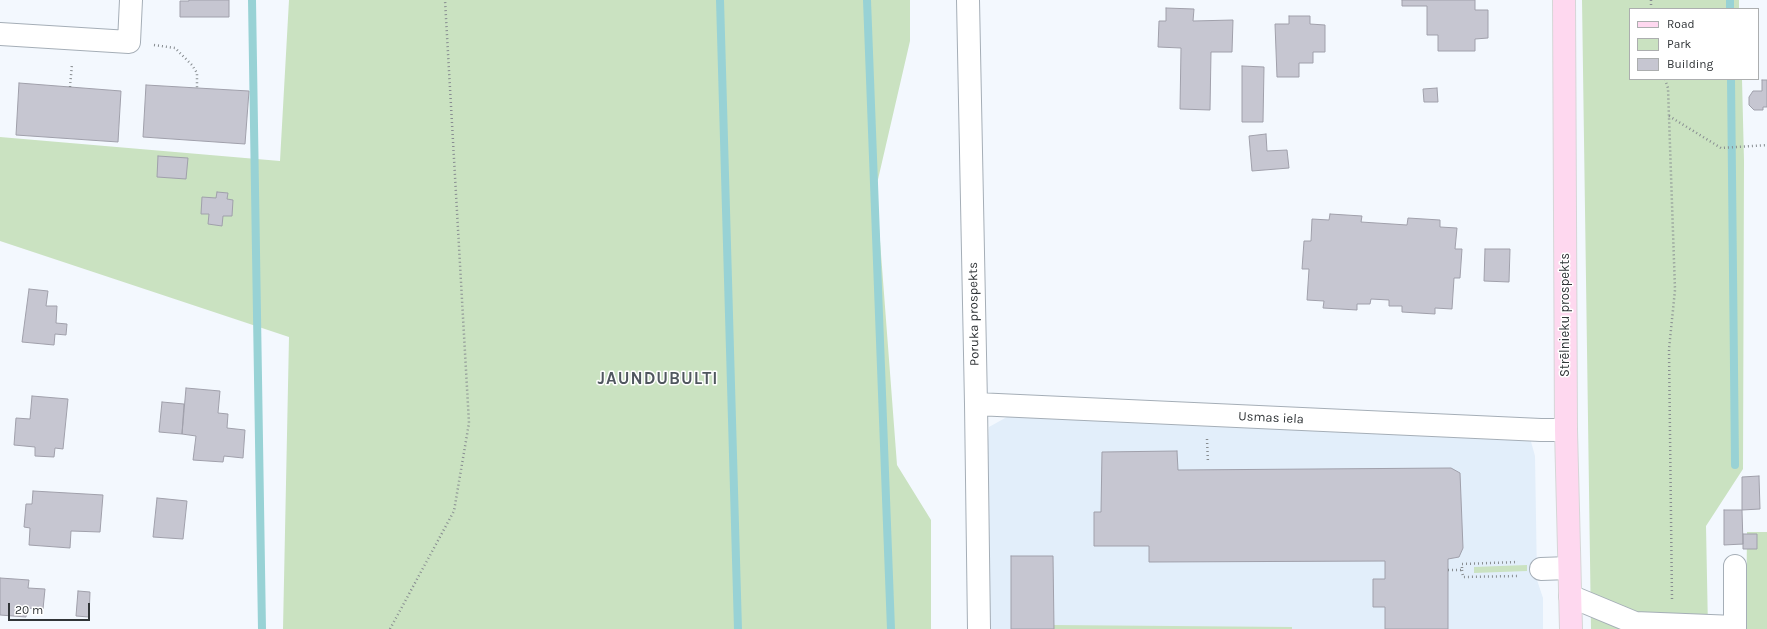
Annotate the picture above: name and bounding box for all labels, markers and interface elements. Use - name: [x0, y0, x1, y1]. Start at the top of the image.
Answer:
- legend: [1629, 8, 1759, 80]
- text: Road: [1667, 17, 1695, 31]
- text: Park: [1667, 37, 1691, 51]
- text: Building: [1667, 57, 1713, 71]
- street label: Strēlnieku prospekts: [1557, 253, 1573, 377]
- street label: Poruka prospekts: [965, 262, 983, 366]
- district label: JAUNDUBULTI: [598, 369, 718, 389]
- street label: Usmas iela: [1238, 408, 1304, 428]
- scale bar: [10, 595, 92, 621]
- text: 20 m: [15, 603, 43, 617]

